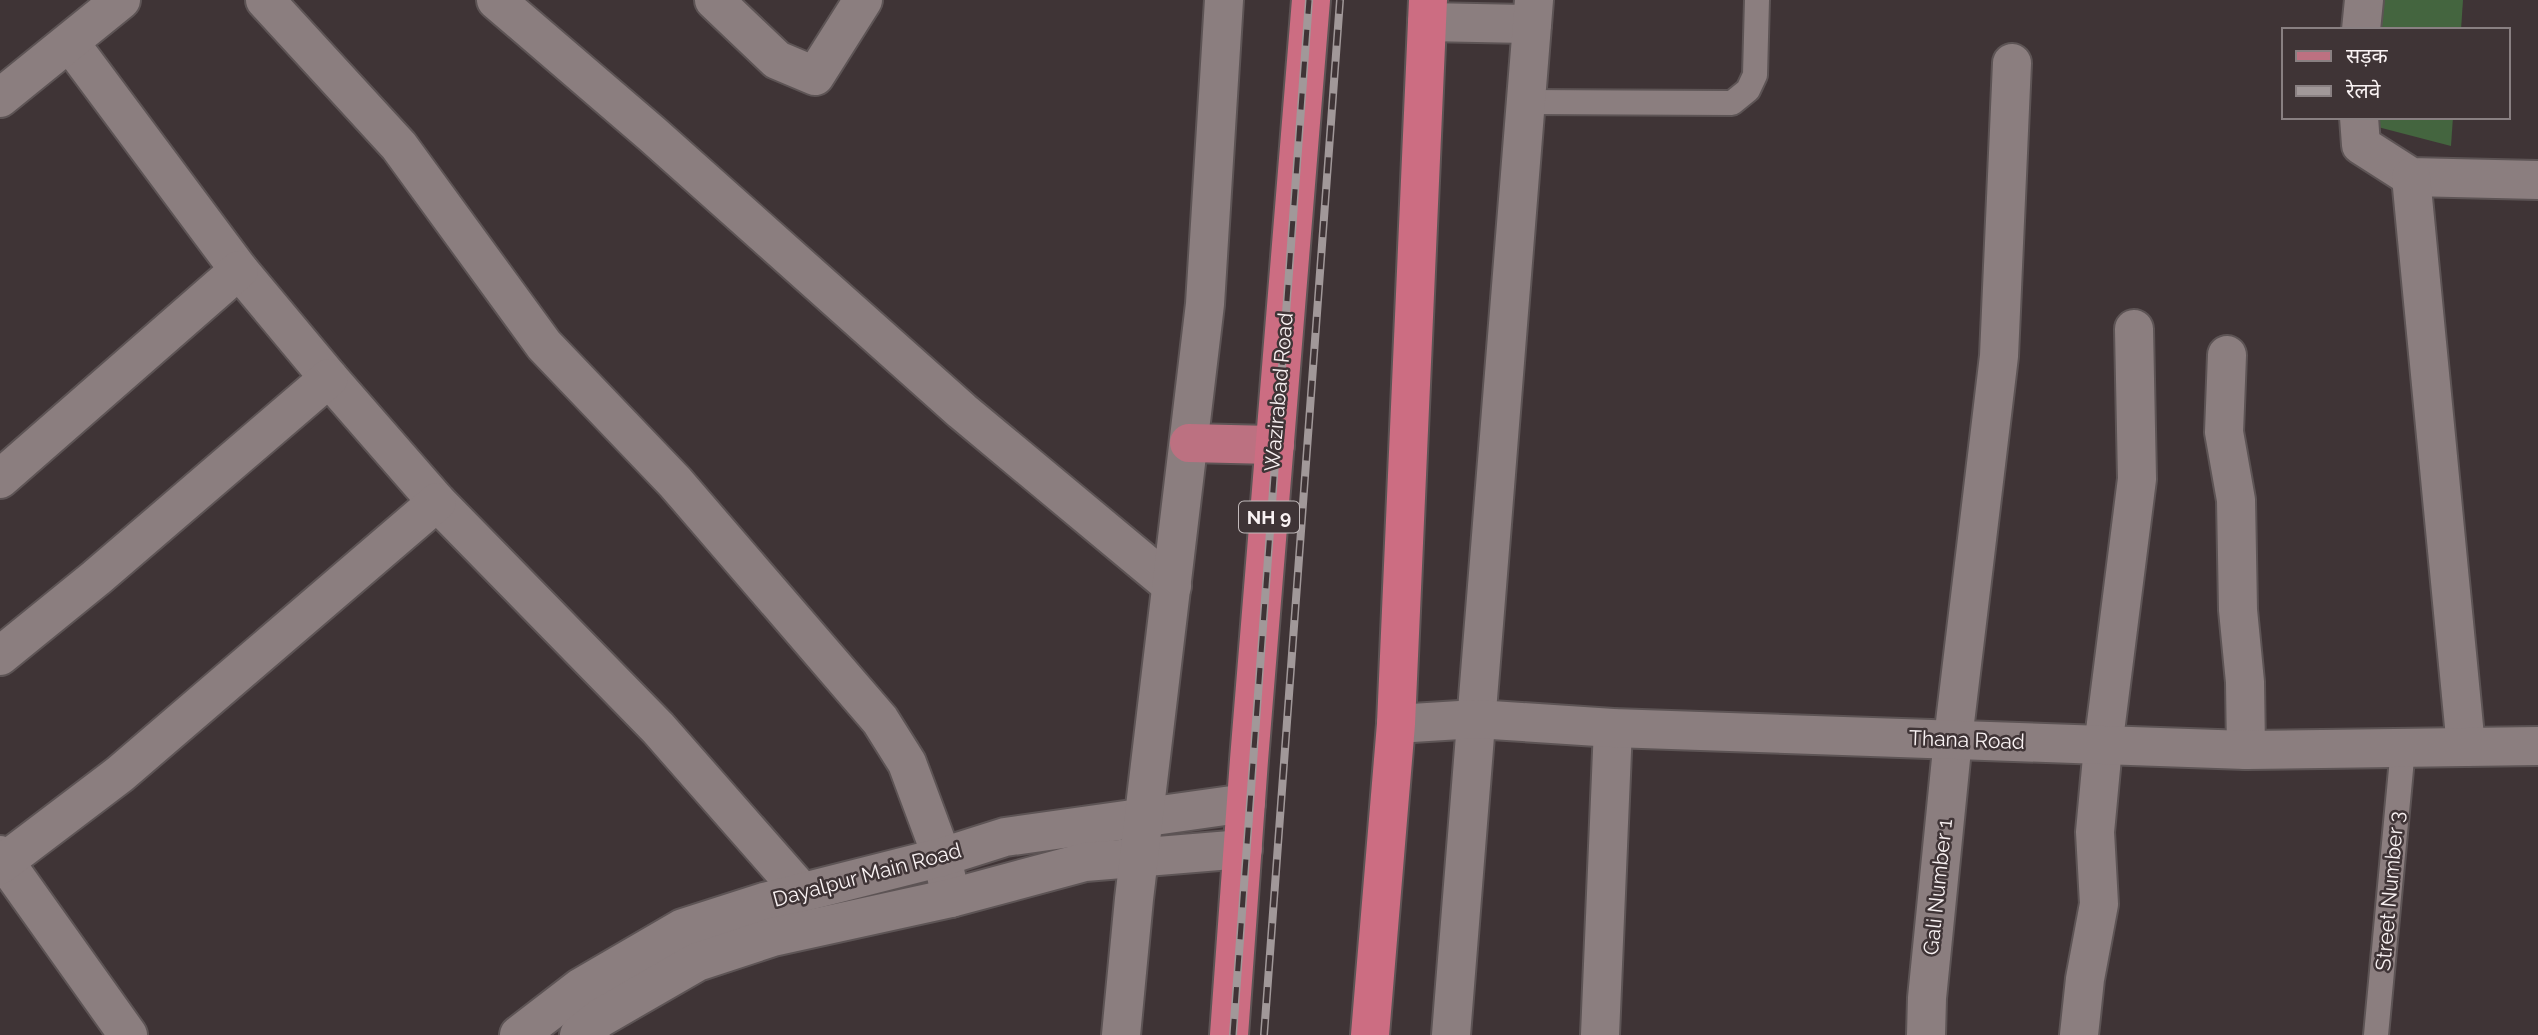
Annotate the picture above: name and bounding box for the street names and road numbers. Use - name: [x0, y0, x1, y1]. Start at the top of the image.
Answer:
- street label: Wazirabad Road: [1259, 312, 1298, 472]
- road number: NH 9: [1239, 502, 1299, 532]
- street label: Thana Road: [1909, 725, 2025, 754]
- street label: Street Number 3: [2370, 810, 2409, 972]
- street label: Gali Number 1: [1918, 818, 1957, 956]
- street label: Dayalpur Main Road: [770, 837, 964, 912]

